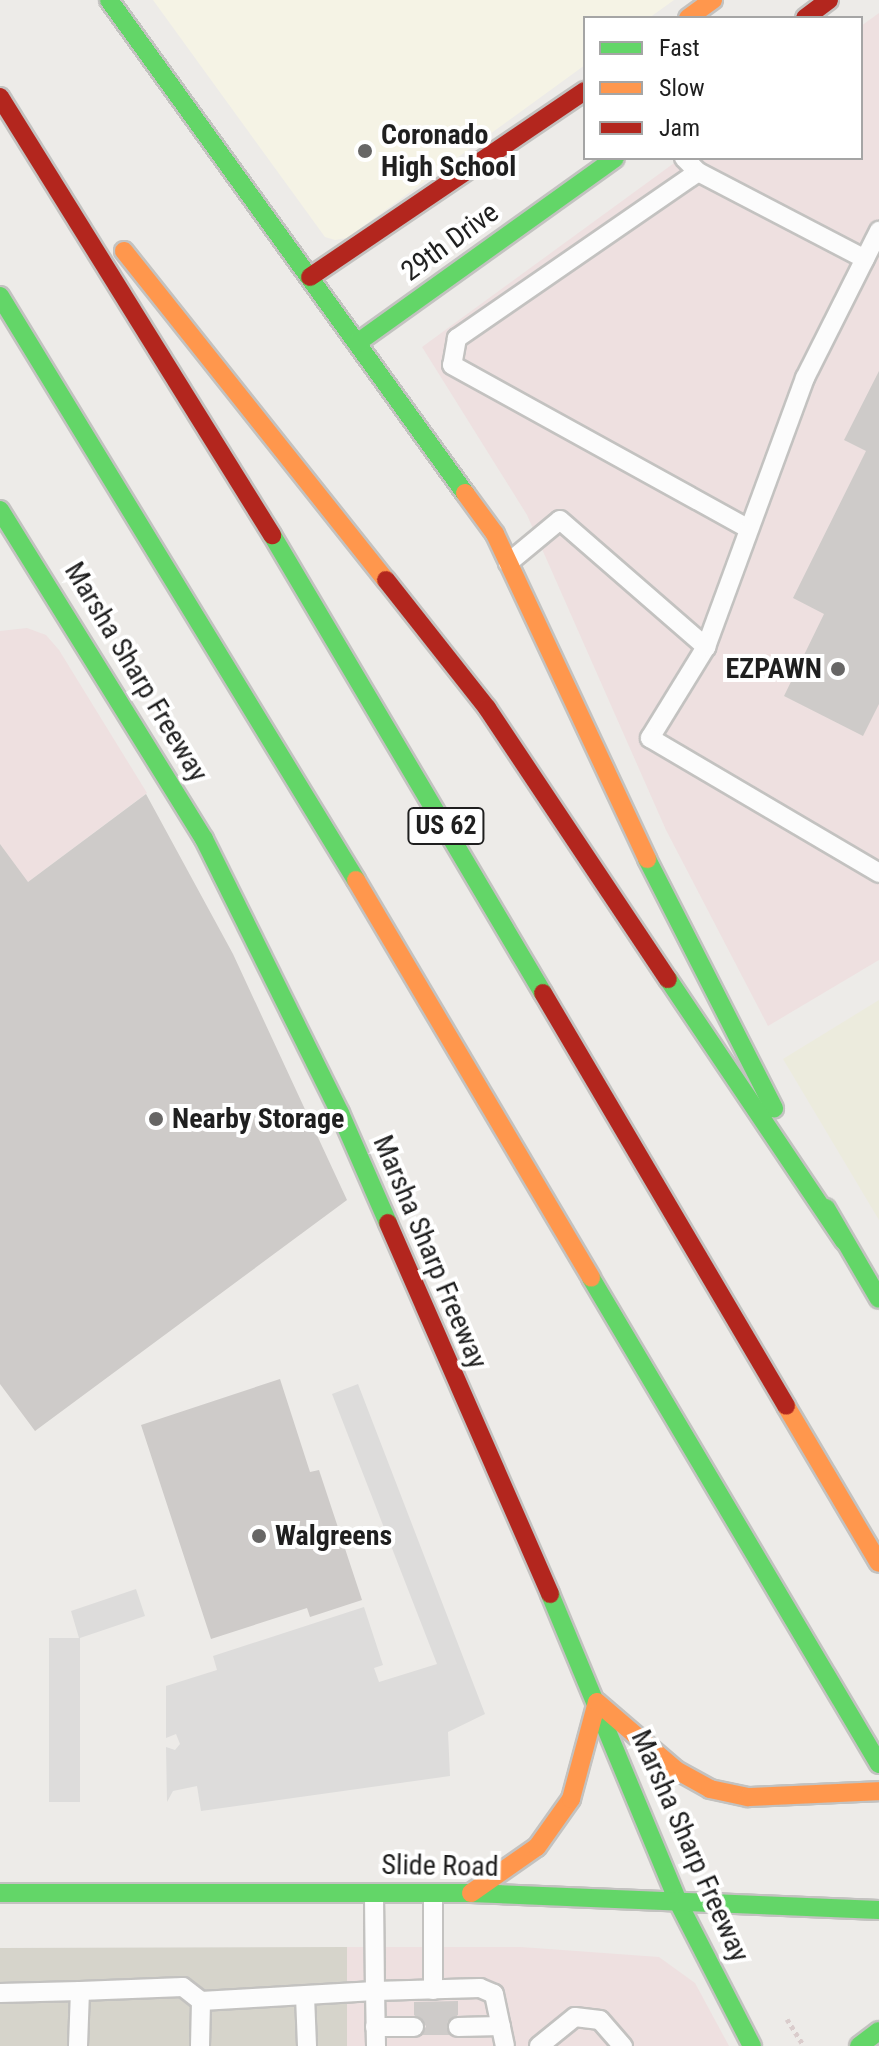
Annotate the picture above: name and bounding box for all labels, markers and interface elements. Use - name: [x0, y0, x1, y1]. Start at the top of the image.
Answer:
- legend: [583, 16, 863, 160]
- text: Fast: [659, 34, 700, 62]
- text: Slow: [659, 74, 705, 102]
- text: Jam: [659, 114, 700, 142]
- place label: Coronado High School: [381, 118, 516, 184]
- marker: Coronado High School: [356, 142, 374, 160]
- street label: 29th Drive: [395, 196, 505, 288]
- street label: Marsha Sharp Freeway: [57, 556, 215, 788]
- place label: EZPAWN: [726, 652, 822, 686]
- marker: EZPAWN: [829, 660, 847, 678]
- road number: US 62: [406, 804, 486, 848]
- place label: Nearby Storage: [172, 1102, 344, 1136]
- marker: Nearby Storage: [147, 1110, 165, 1128]
- street label: Marsha Sharp Freeway: [366, 1130, 494, 1374]
- place label: Walgreens: [275, 1519, 392, 1553]
- marker: Walgreens: [250, 1527, 268, 1545]
- street label: Marsha Sharp Freeway: [624, 1725, 756, 1967]
- street label: Slide Road: [381, 1848, 499, 1884]

